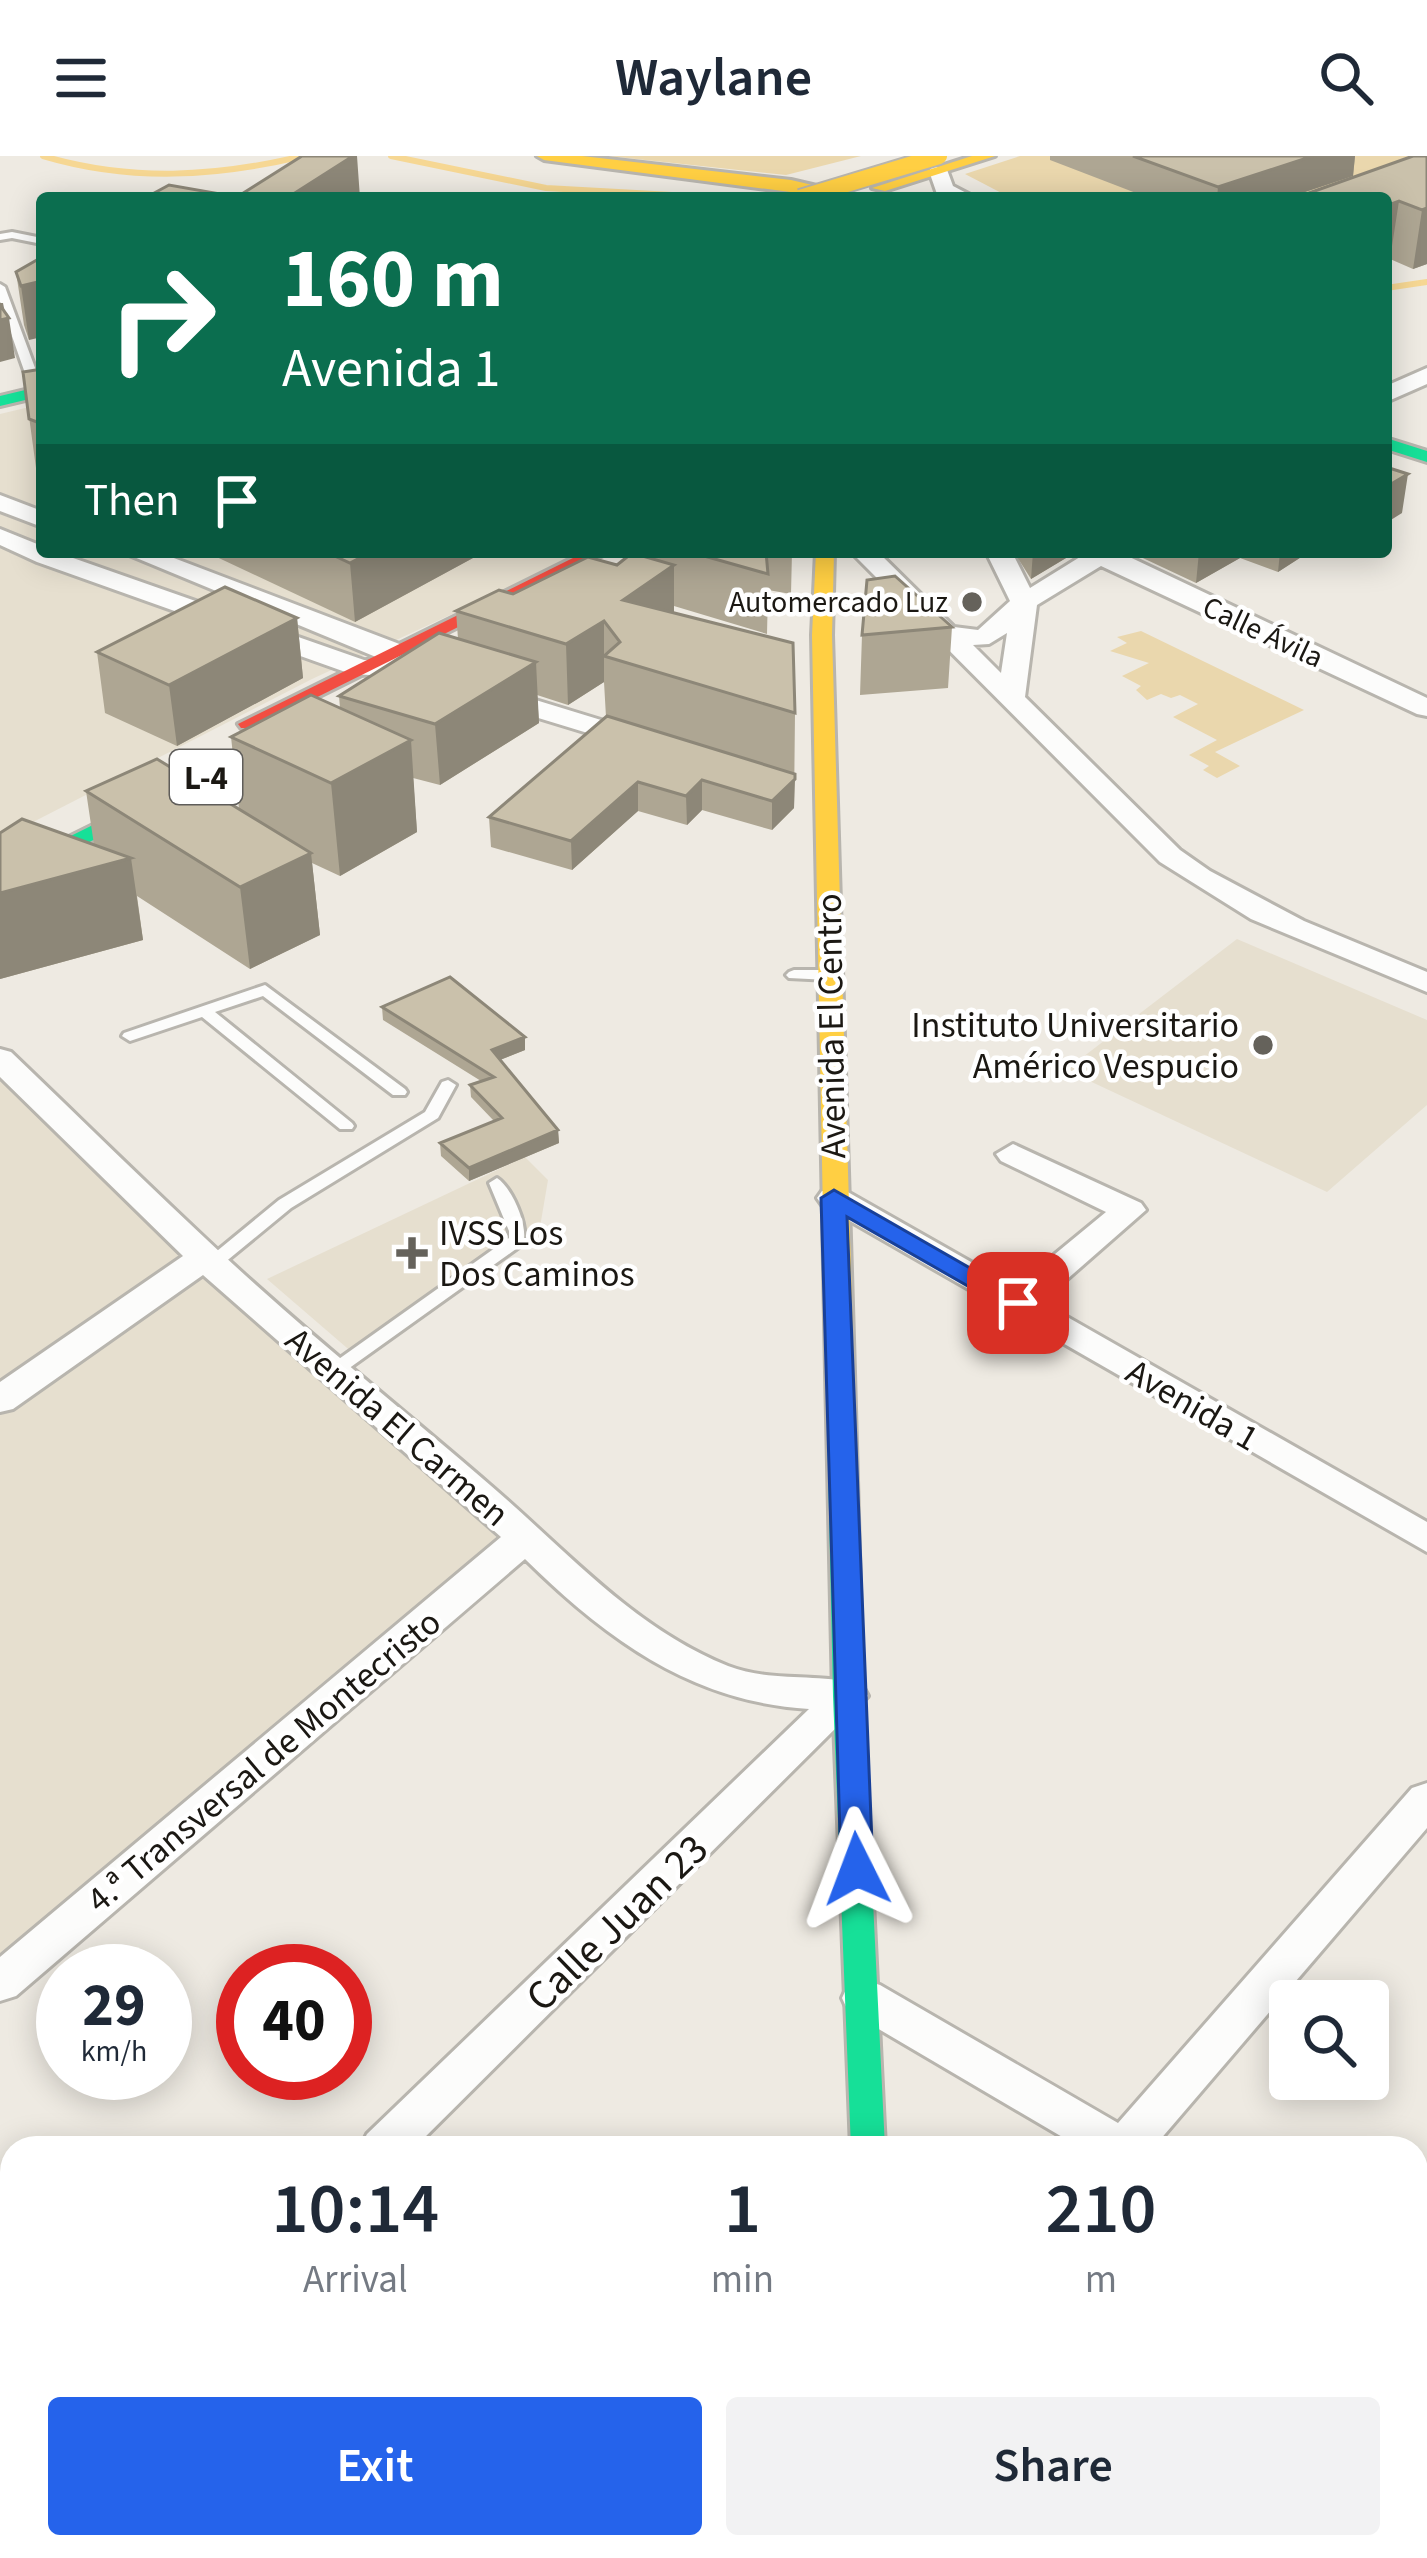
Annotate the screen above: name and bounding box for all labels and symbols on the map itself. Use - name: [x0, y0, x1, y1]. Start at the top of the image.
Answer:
- place label: Automercado Luz: [729, 581, 948, 624]
- street label: Calle Ávila: [1195, 586, 1330, 679]
- marker: Automercado Luz: [959, 589, 985, 615]
- road number: L-4: [170, 750, 242, 804]
- street label: Avenida El Centro: [804, 893, 859, 1159]
- place label: Instituto Universitario Américo Vespucio: [911, 1000, 1239, 1092]
- marker: Instituto Universitario Américo Vespucio: [1250, 1032, 1276, 1058]
- place label: IVSS Los Dos Caminos: [439, 1208, 634, 1300]
- marker: IVSS Los Dos Caminos: [396, 1237, 428, 1269]
- pin: [967, 1252, 1069, 1354]
- street label: Avenida El Carmen: [274, 1316, 520, 1539]
- street label: Avenida 1: [1116, 1347, 1268, 1464]
- street label: 4.ª Transversal de Montecristo: [76, 1597, 452, 1925]
- position arrow: [794, 1806, 920, 1932]
- street label: Calle Juan 23: [513, 1821, 722, 2026]
- speed limit sign: 40: [216, 1944, 372, 2100]

